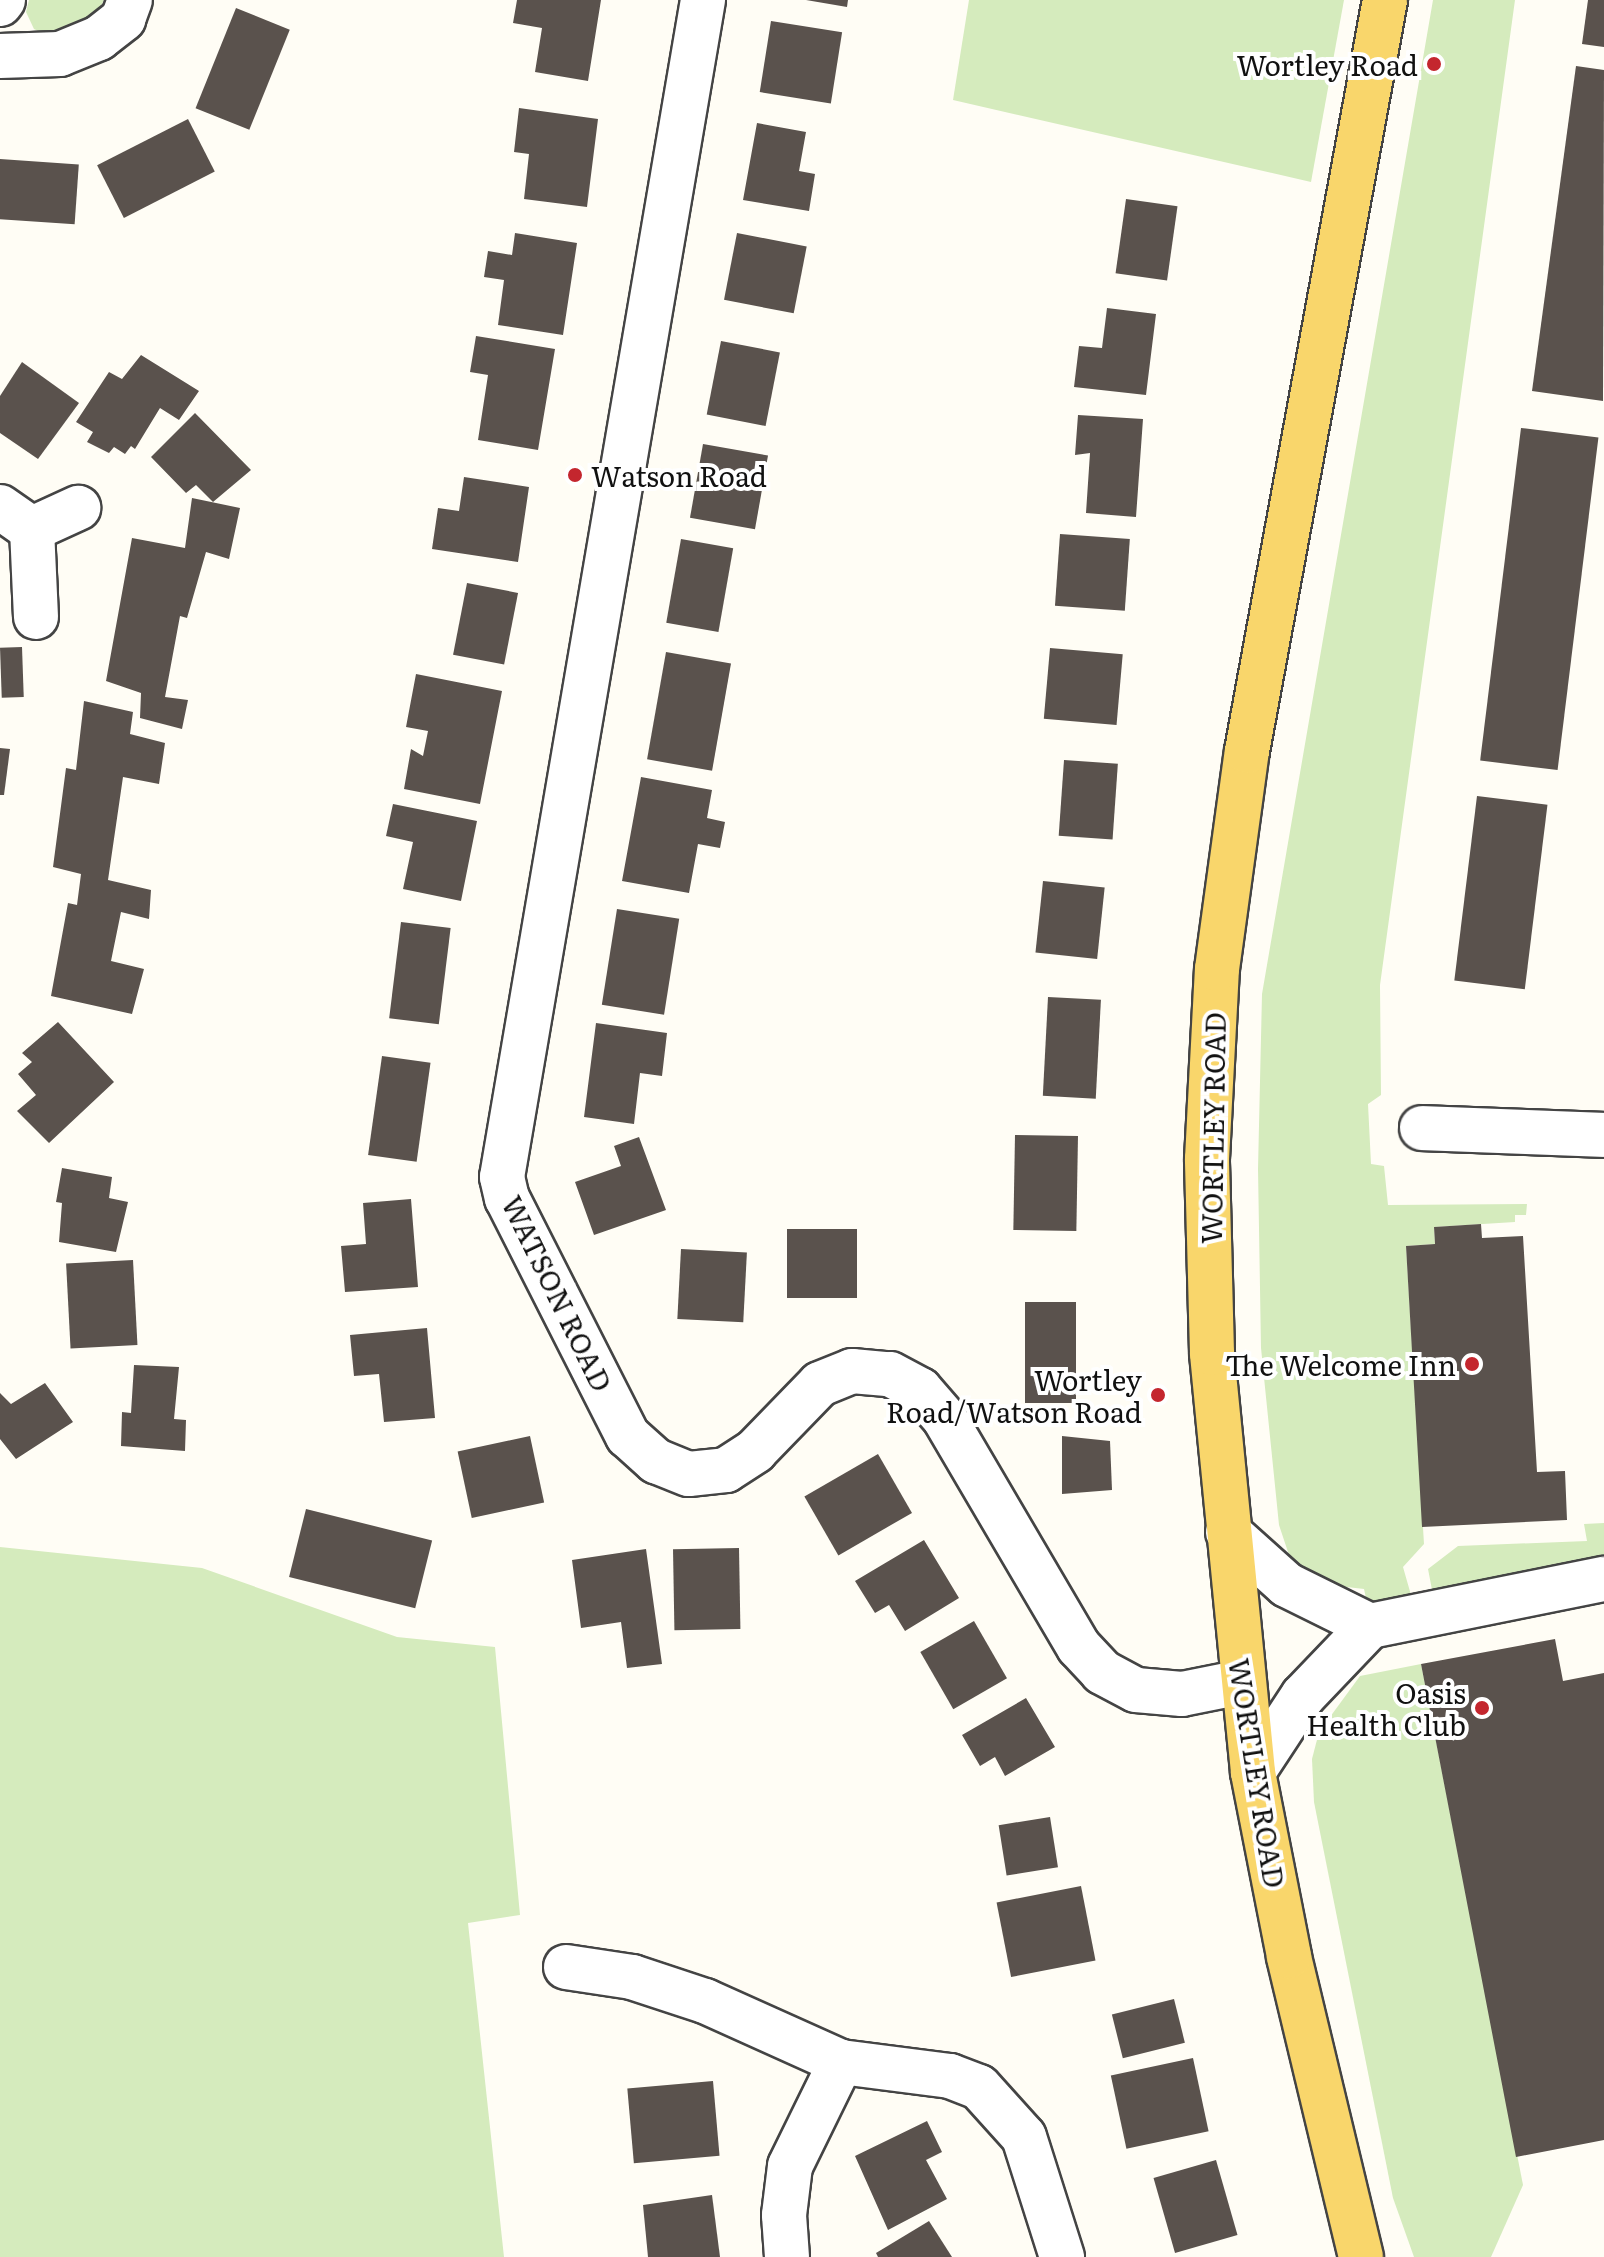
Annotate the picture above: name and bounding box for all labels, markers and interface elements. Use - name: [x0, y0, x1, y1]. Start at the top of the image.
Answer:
- place label: Wortley Road: [1236, 47, 1418, 81]
- marker: Wortley Road: [1425, 55, 1443, 73]
- place label: Watson Road: [591, 458, 767, 492]
- marker: Watson Road: [566, 466, 584, 484]
- street label: WORTLEY ROAD: [1193, 1012, 1231, 1244]
- street label: WATSON ROAD: [496, 1190, 620, 1396]
- place label: The Welcome Inn: [1225, 1347, 1456, 1381]
- marker: The Welcome Inn: [1463, 1355, 1481, 1373]
- place label: Wortley Road/Watson Road: [886, 1362, 1142, 1428]
- marker: Wortley Road/Watson Road: [1149, 1386, 1167, 1404]
- street label: WORTLEY ROAD: [1223, 1656, 1293, 1890]
- place label: Oasis Health Club: [1306, 1675, 1466, 1741]
- marker: Oasis Health Club: [1473, 1699, 1491, 1717]

